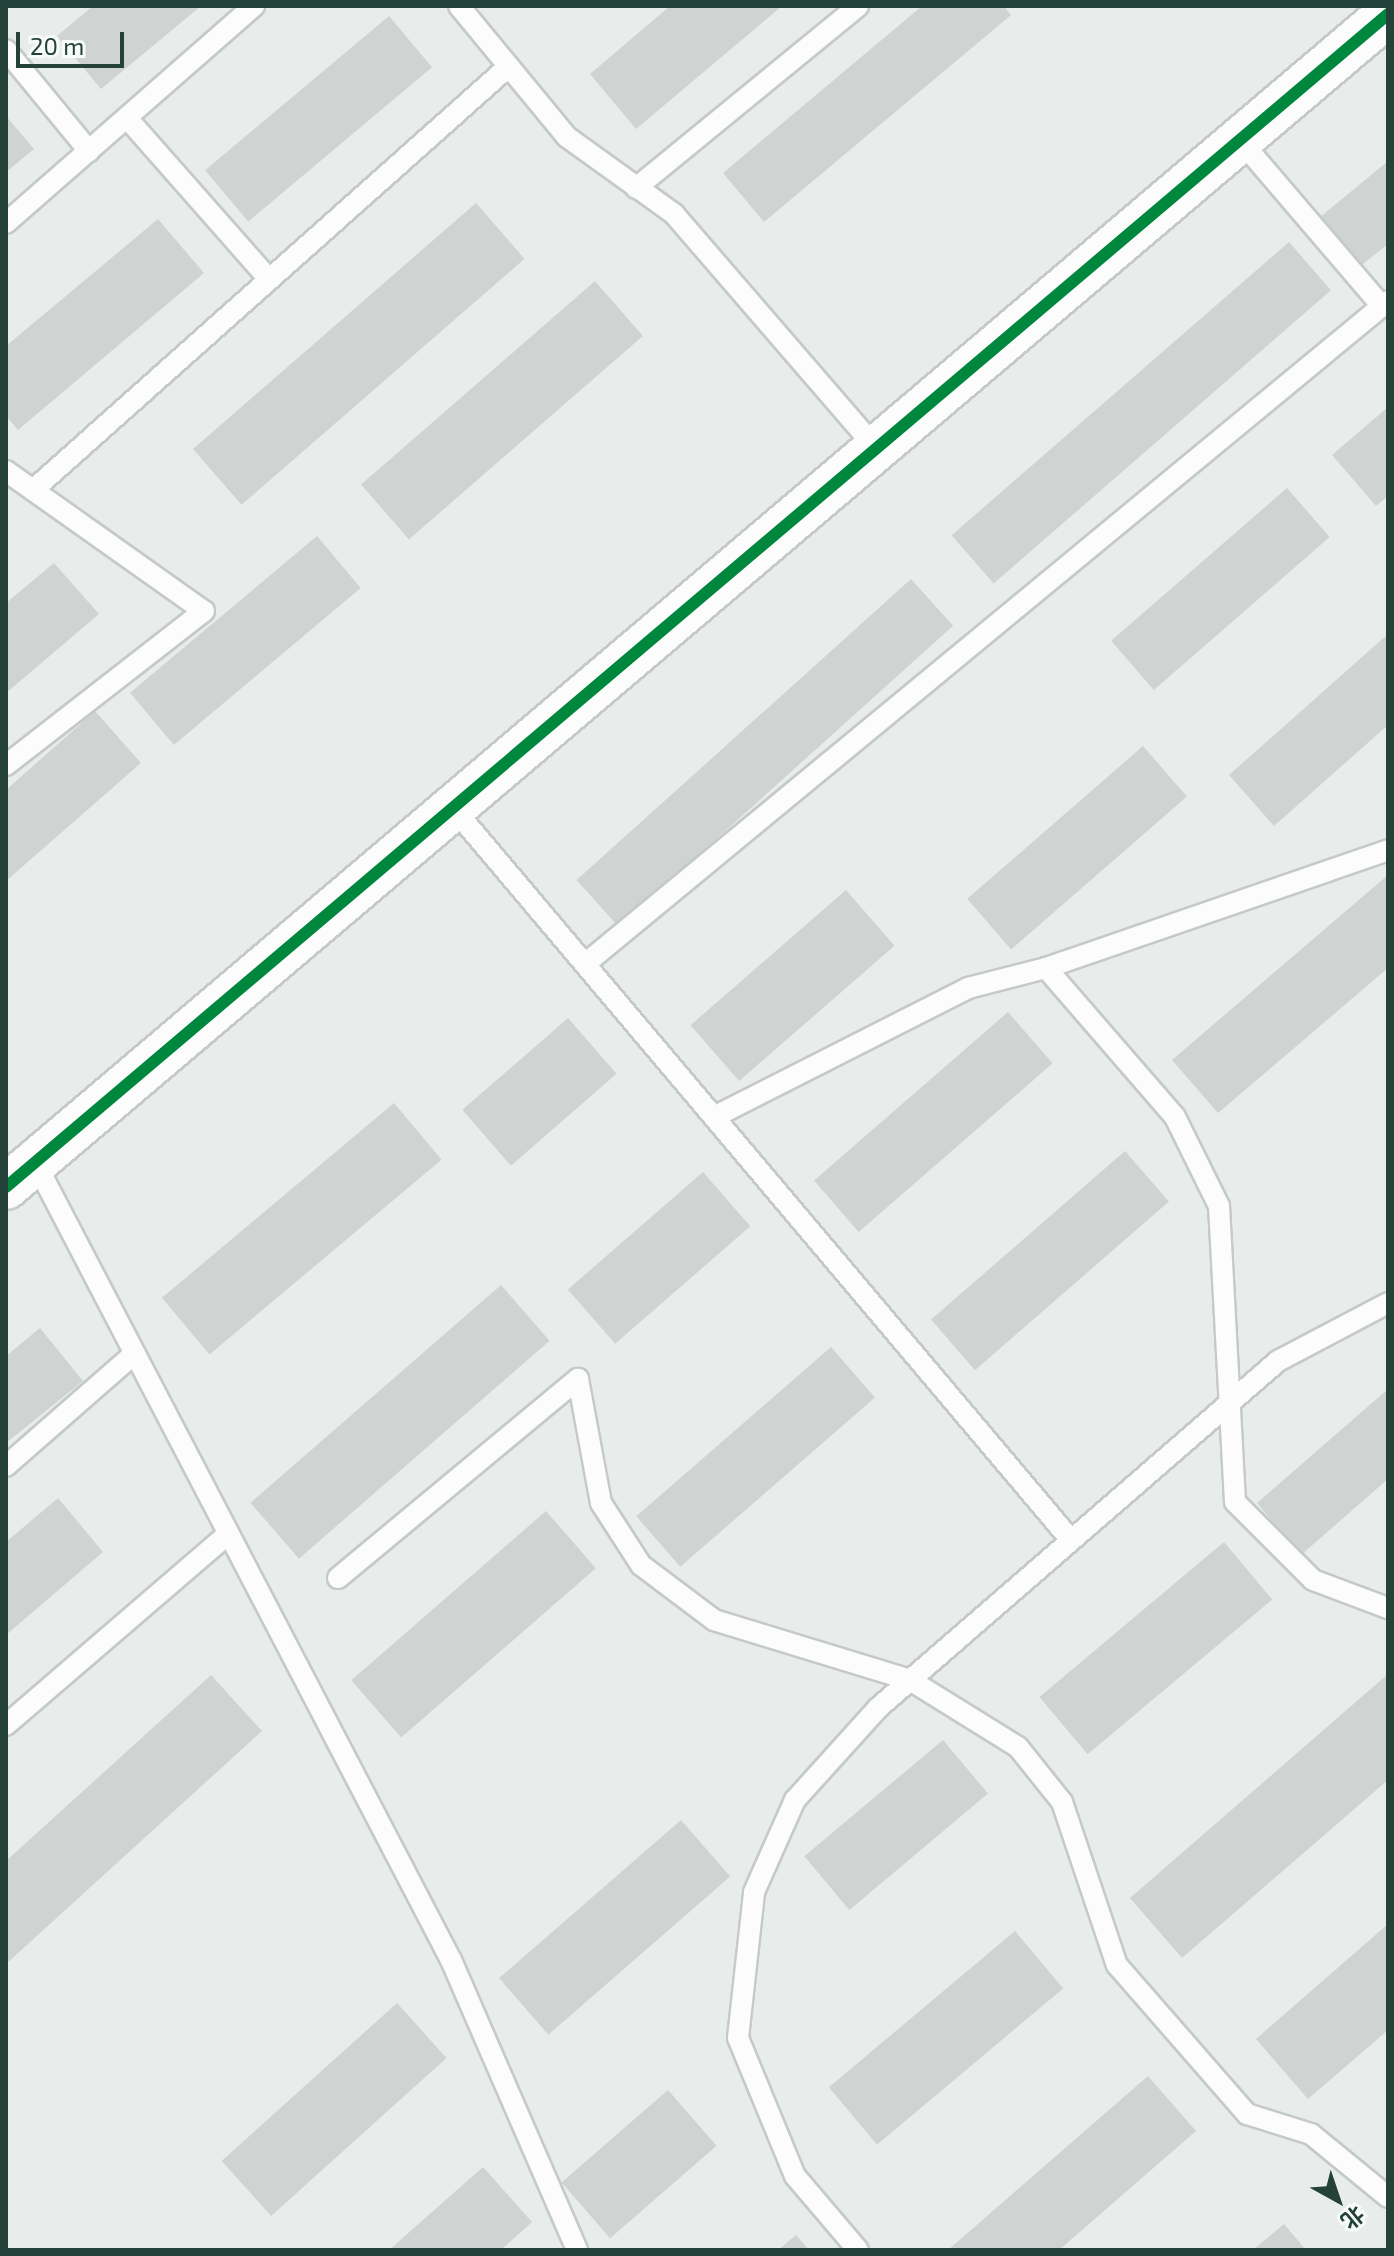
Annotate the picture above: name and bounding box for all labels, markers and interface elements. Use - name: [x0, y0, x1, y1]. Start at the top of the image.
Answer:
- scale bar: [20, 16, 128, 66]
- text: 20 m: [30, 31, 84, 60]
- north arrow: [1298, 2160, 1378, 2240]
- text: 北: [1337, 2201, 1370, 2235]

